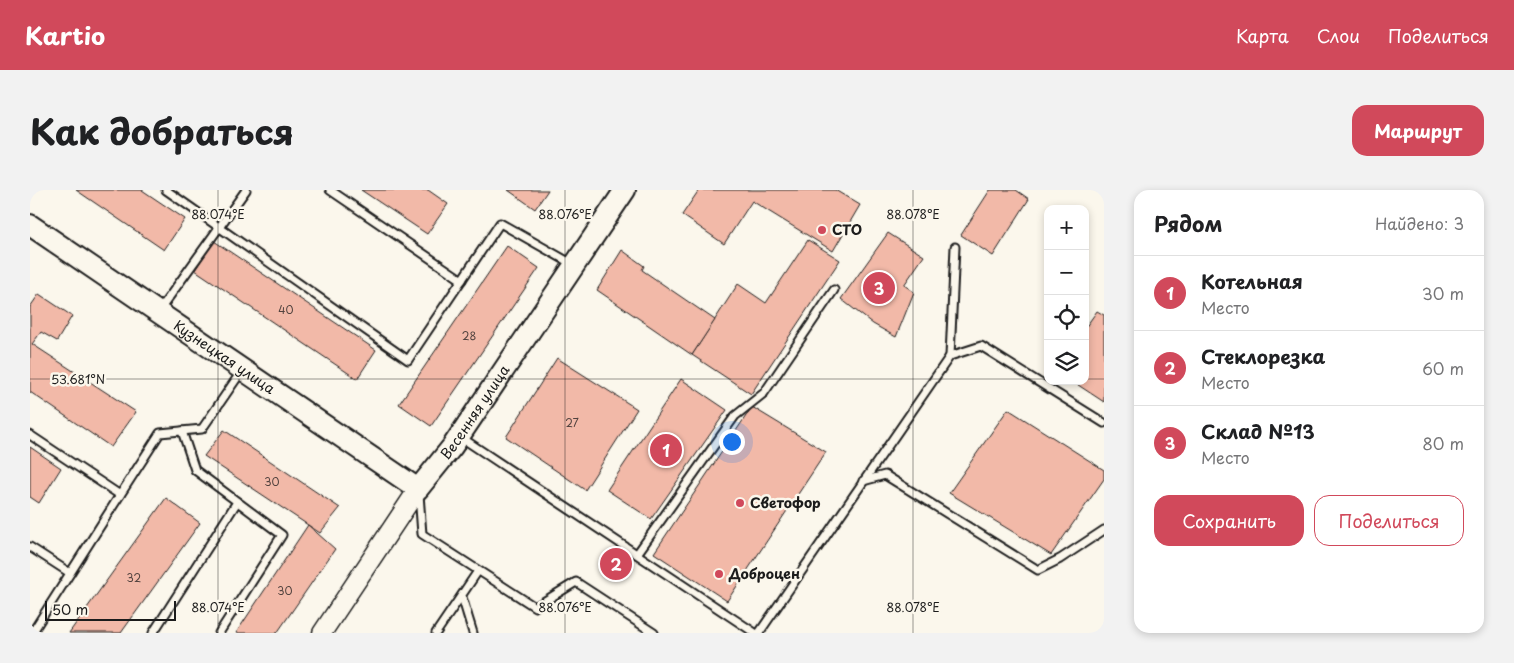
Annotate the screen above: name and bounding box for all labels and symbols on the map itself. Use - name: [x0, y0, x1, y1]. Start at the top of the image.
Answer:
- text: 88.074°E: [191, 205, 245, 223]
- text: 88.076°E: [538, 205, 592, 223]
- text: 88.078°E: [886, 205, 940, 223]
- place label: СТО: [832, 219, 862, 240]
- marker: СТО: [816, 224, 828, 236]
- pin: 3: [863, 269, 895, 307]
- house number: 40: [278, 301, 294, 318]
- street label: Кузнецкая улица: [170, 315, 280, 399]
- house number: 28: [462, 327, 476, 344]
- street label: Весенняя улица: [435, 360, 514, 464]
- text: 53.681°N: [51, 370, 105, 388]
- house number: 27: [565, 414, 579, 431]
- your location: [719, 429, 745, 455]
- pin: 1: [650, 431, 682, 469]
- house number: 30: [264, 473, 280, 490]
- place label: Светофор: [750, 492, 821, 513]
- marker: Светофор: [734, 497, 746, 509]
- pin: 2: [600, 545, 632, 583]
- place label: Доброцен: [728, 563, 800, 584]
- marker: Доброцен: [713, 568, 725, 580]
- house number: 32: [127, 569, 142, 586]
- house number: 30: [277, 582, 293, 599]
- scale bar: [45, 598, 176, 621]
- text: 88.074°E: [191, 598, 245, 616]
- text: 88.076°E: [538, 598, 592, 616]
- text: 88.078°E: [886, 598, 940, 616]

